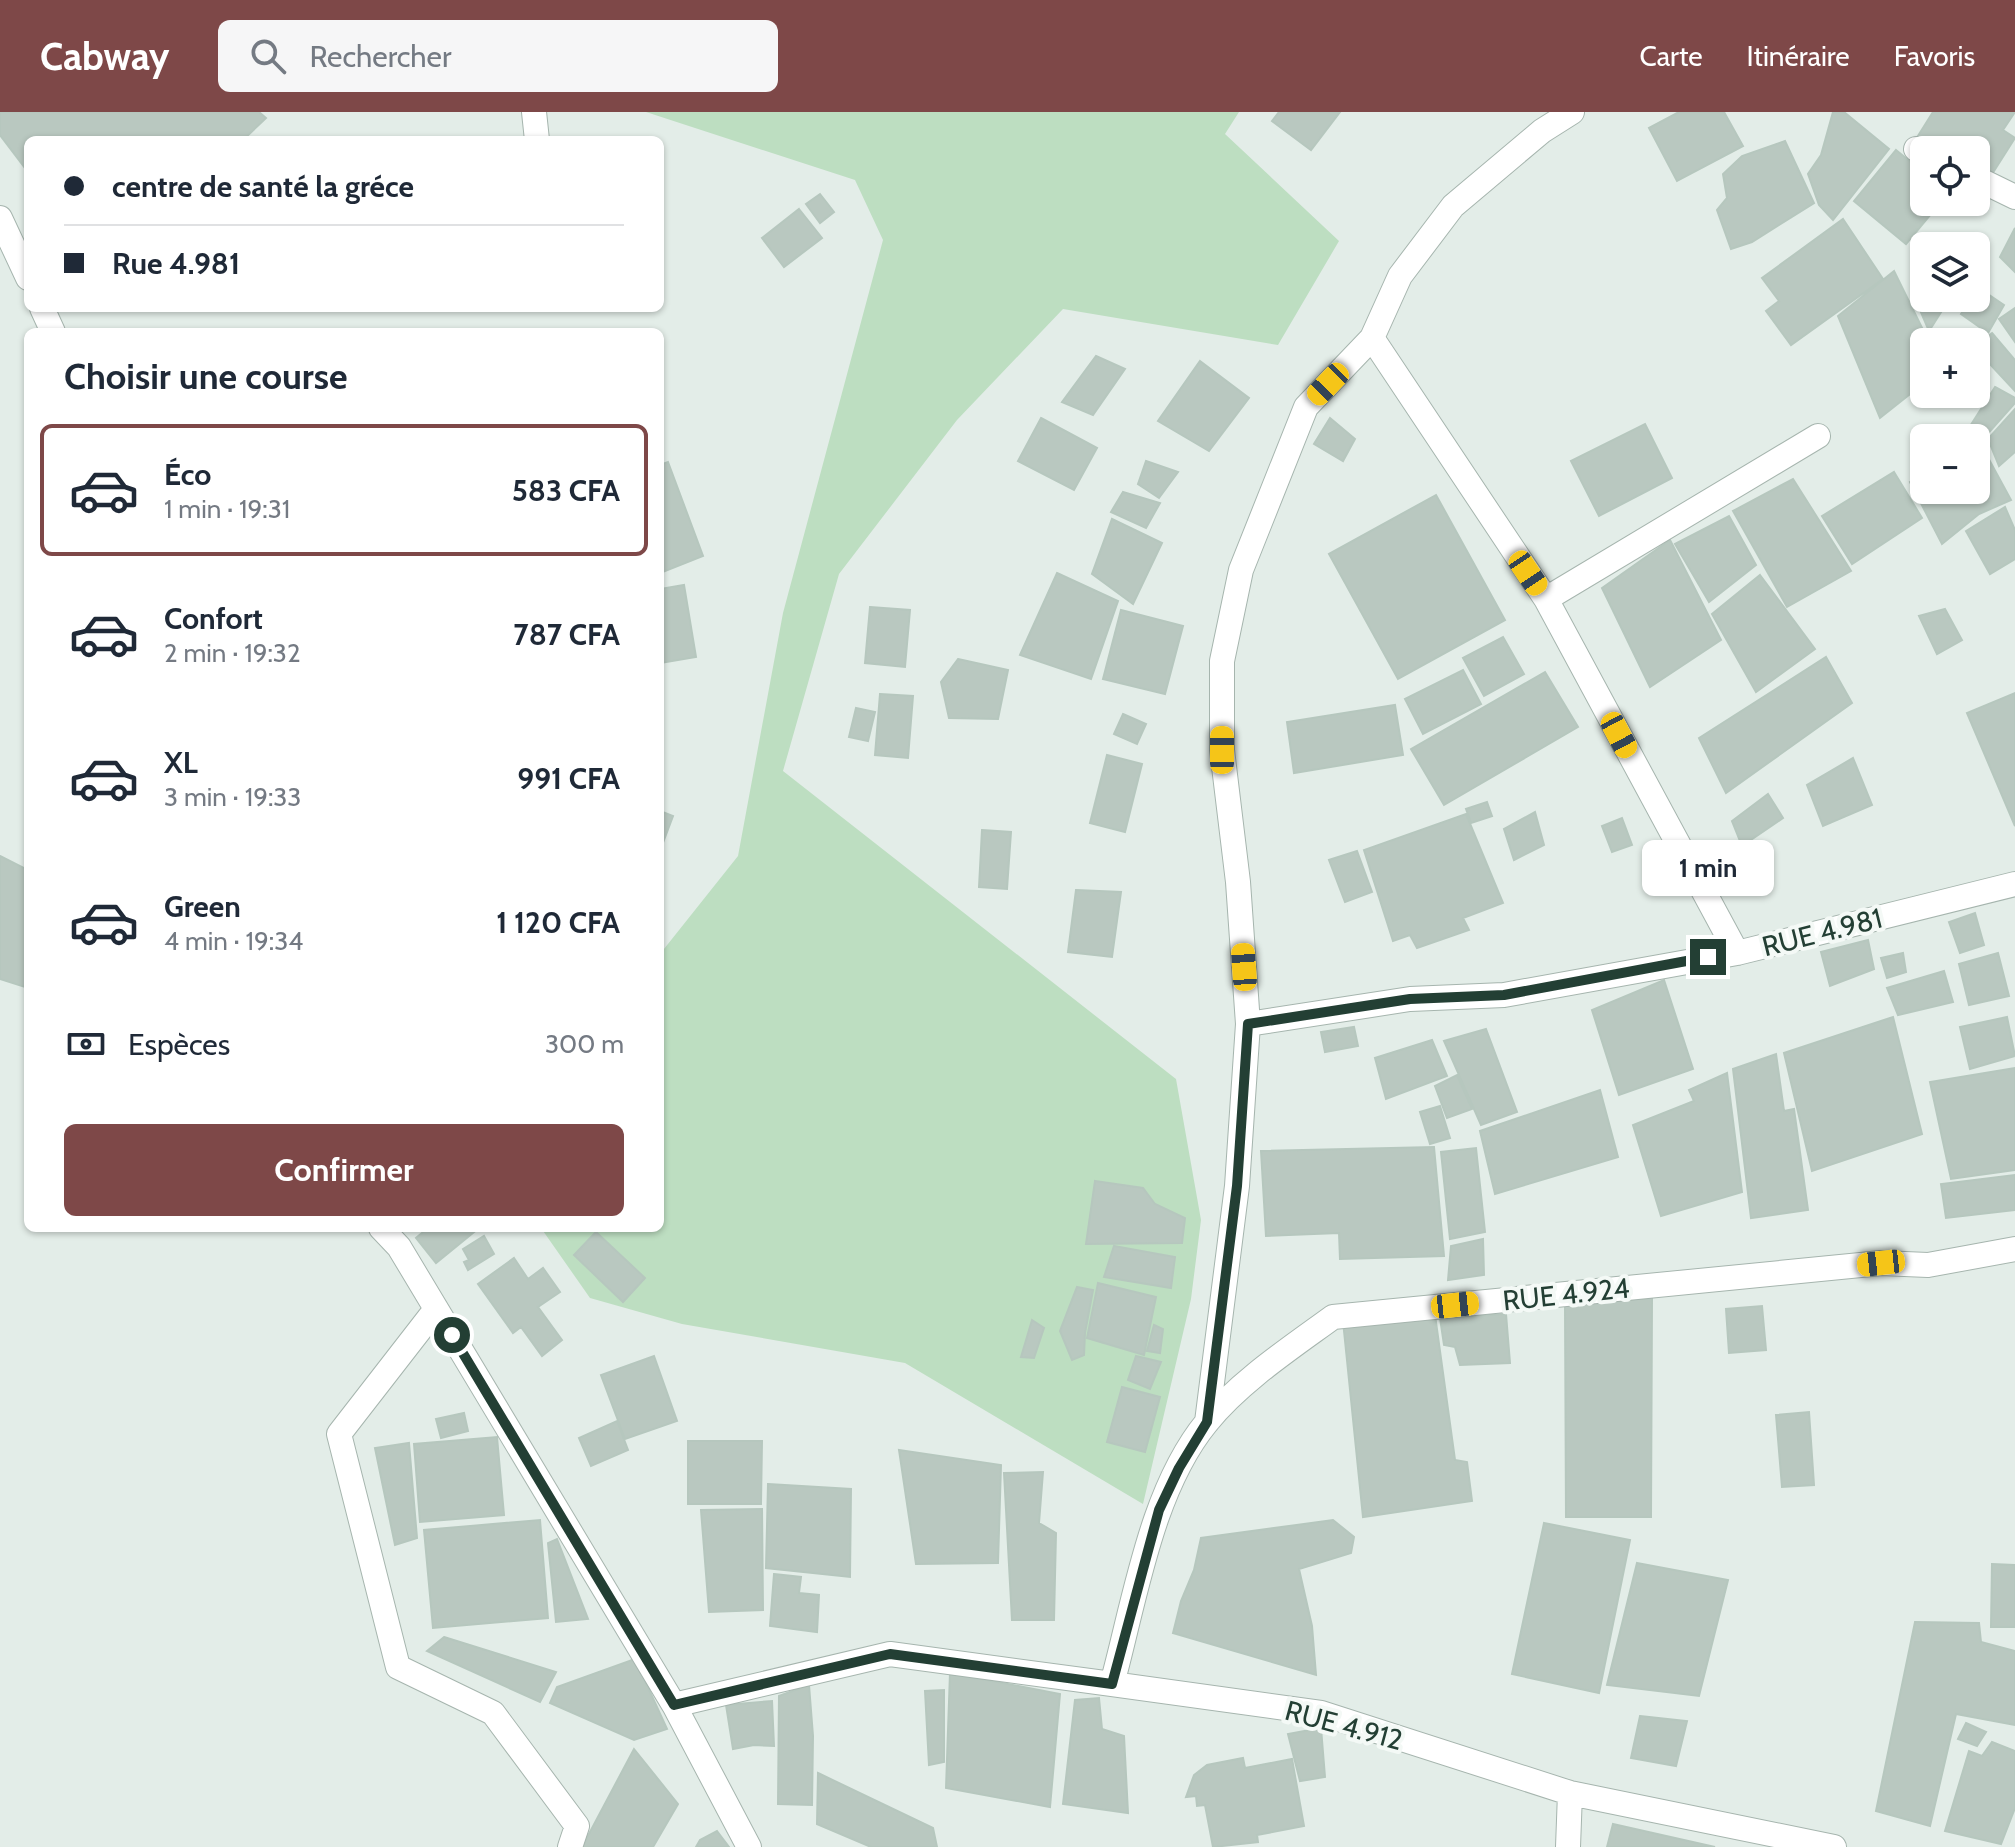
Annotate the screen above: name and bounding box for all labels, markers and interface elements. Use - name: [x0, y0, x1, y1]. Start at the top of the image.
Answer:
- search box: [218, 20, 778, 92]
- text: Cabway: [40, 33, 170, 80]
- icon: search: [246, 34, 290, 78]
- text: Rechercher: [310, 38, 451, 75]
- text: Carte: [1639, 39, 1703, 73]
- text: Itinéraire: [1747, 39, 1850, 73]
- text: Favoris: [1894, 39, 1975, 73]
- map controls: [1910, 136, 1990, 504]
- button: locate: [1910, 136, 1990, 216]
- text: centre de santé la gréce: [112, 168, 414, 205]
- button: layers: [1910, 232, 1990, 312]
- text: Rue 4.981: [112, 245, 240, 282]
- button: +: [1910, 328, 1990, 408]
- text: Choisir une course: [64, 354, 347, 398]
- car: [1303, 358, 1353, 410]
- button: −: [1910, 424, 1990, 504]
- icon: car: [68, 454, 140, 526]
- text: Éco: [164, 456, 211, 493]
- text: 583 CFA: [512, 472, 620, 509]
- text: 1 min · 19:31: [164, 493, 290, 525]
- car: [1505, 546, 1551, 600]
- icon: car: [68, 598, 140, 670]
- text: Confort: [164, 600, 263, 637]
- text: 787 CFA: [513, 616, 620, 653]
- text: 2 min · 19:32: [164, 637, 301, 669]
- car: [1597, 708, 1641, 762]
- car: [1210, 726, 1234, 774]
- icon: car: [68, 742, 140, 814]
- text: XL: [164, 744, 198, 781]
- text: 991 CFA: [517, 760, 620, 797]
- text: 3 min · 19:33: [164, 781, 301, 813]
- callout: 1 min: [1642, 841, 1774, 897]
- text: 1 min: [1679, 852, 1737, 884]
- icon: car: [68, 886, 140, 958]
- text: Green: [164, 888, 241, 925]
- street label: RUE 4.981: [1758, 901, 1886, 963]
- text: 1 120 CFA: [496, 904, 620, 941]
- text: 4 min · 19:34: [164, 925, 303, 957]
- route end: [1690, 939, 1726, 975]
- car: [1230, 942, 1258, 992]
- icon: cash: [64, 1022, 108, 1066]
- text: Espèces: [128, 1026, 230, 1063]
- text: 300 m: [545, 1028, 624, 1060]
- button: Confirmer: [64, 1124, 624, 1216]
- car: [1856, 1249, 1906, 1277]
- street label: RUE 4.924: [1501, 1270, 1631, 1318]
- car: [1430, 1291, 1480, 1319]
- route start: [434, 1317, 470, 1353]
- street label: RUE 4.912: [1282, 1693, 1406, 1757]

